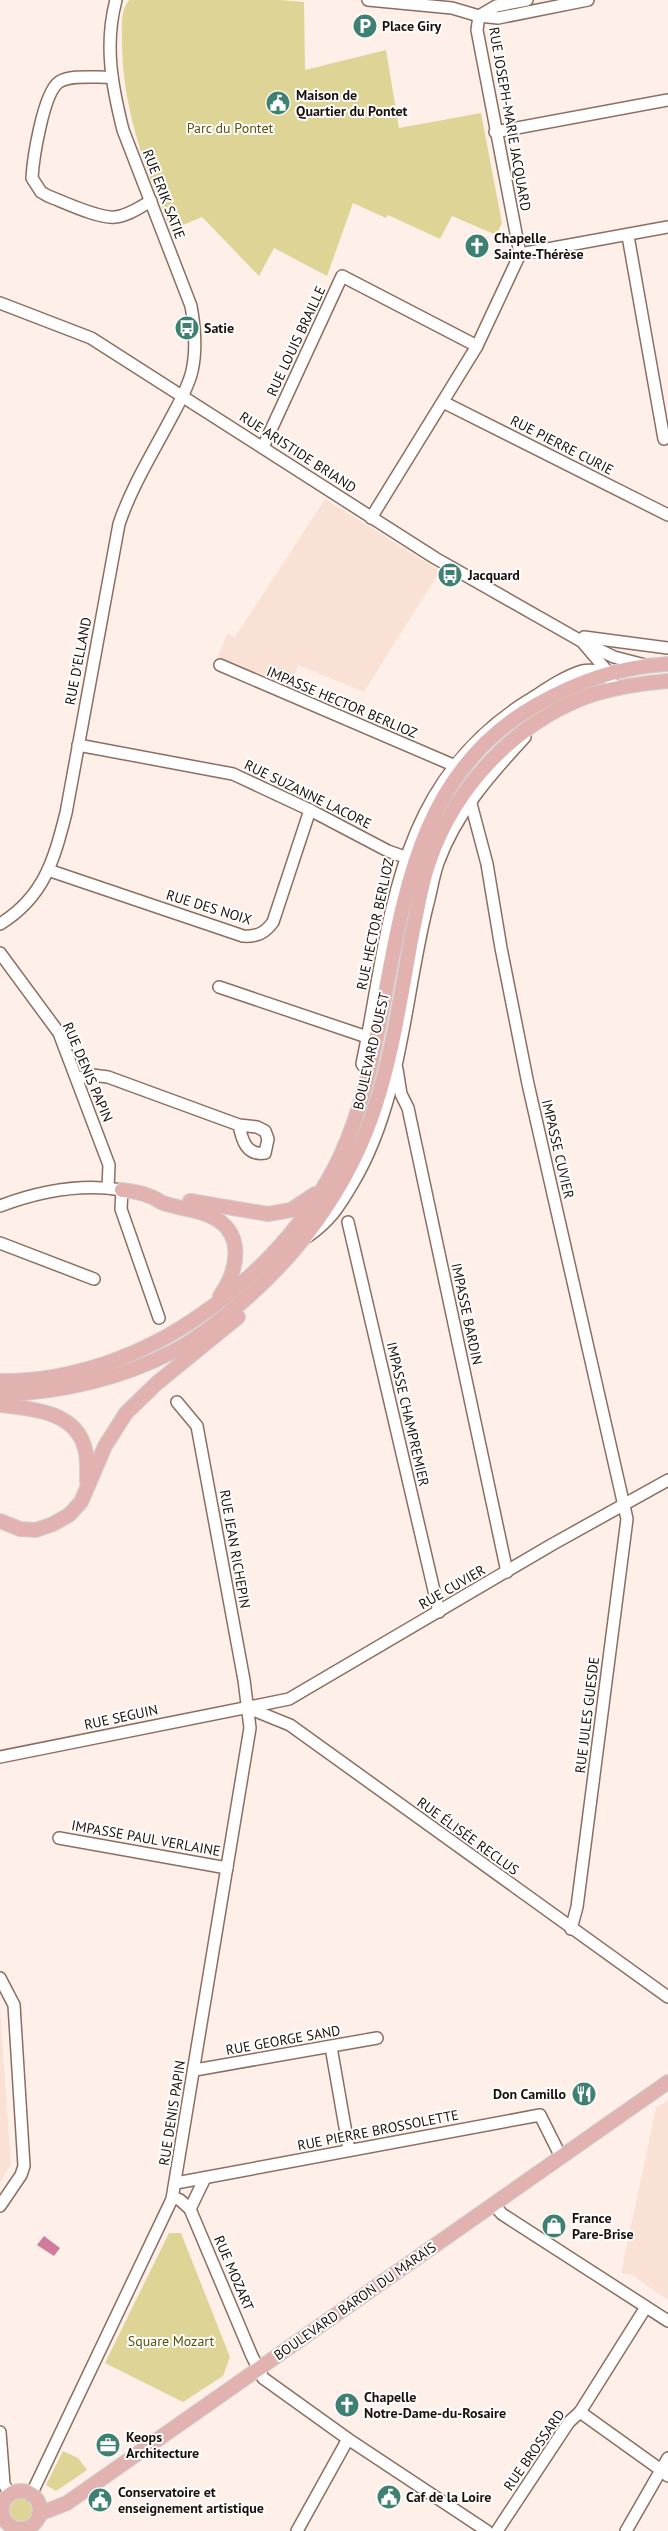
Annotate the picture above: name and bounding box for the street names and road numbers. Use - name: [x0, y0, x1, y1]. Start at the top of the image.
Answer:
- street label: RUE JOSEPH-MARIE JACQUARD: [485, 26, 535, 212]
- street label: RUE ERIK SATIE: [139, 147, 189, 241]
- street label: RUE LOUIS BRAILLE: [263, 283, 329, 399]
- street label: RUE ARISTIDE BRIAND: [236, 407, 360, 497]
- street label: RUE PIERRE CURIE: [508, 411, 616, 479]
- street label: RUE D'ELLAND: [61, 616, 95, 706]
- street label: IMPASSE HECTOR BERLIOZ: [264, 662, 420, 742]
- street label: RUE SUZANNE LACORE: [242, 755, 374, 833]
- street label: RUE HECTOR BERLIOZ: [352, 856, 398, 991]
- street label: RUE DES NOIX: [164, 885, 254, 929]
- street label: BOULEVARD OUEST: [349, 990, 393, 1111]
- street label: RUE DENIS PAPIN: [59, 1019, 117, 1125]
- street label: IMPASSE CUVIER: [538, 1098, 578, 1200]
- street label: IMPASSE BARDIN: [447, 1261, 487, 1367]
- street label: IMPASSE CHAMPREMIER: [383, 1340, 433, 1488]
- street label: RUE JEAN RICHEPIN: [216, 1488, 254, 1610]
- street label: RUE CUVIER: [416, 1561, 488, 1613]
- street label: RUE JULES GUESDE: [571, 1656, 603, 1774]
- street label: RUE SEGUIN: [83, 1700, 159, 1734]
- street label: RUE ÉLISÉE RECLUS: [414, 1793, 522, 1879]
- street label: IMPASSE PAUL VERLAINE: [70, 1816, 222, 1860]
- street label: RUE GEORGE SAND: [224, 2021, 342, 2059]
- street label: RUE DENIS PAPIN: [155, 2059, 189, 2167]
- street label: RUE PIERRE BROSSOLETTE: [296, 2106, 460, 2154]
- street label: RUE MOZART: [210, 2233, 258, 2313]
- street label: BOULEVARD BARON DU MARAIS: [270, 2238, 440, 2364]
- street label: RUE BROSSARD: [499, 2406, 569, 2494]

